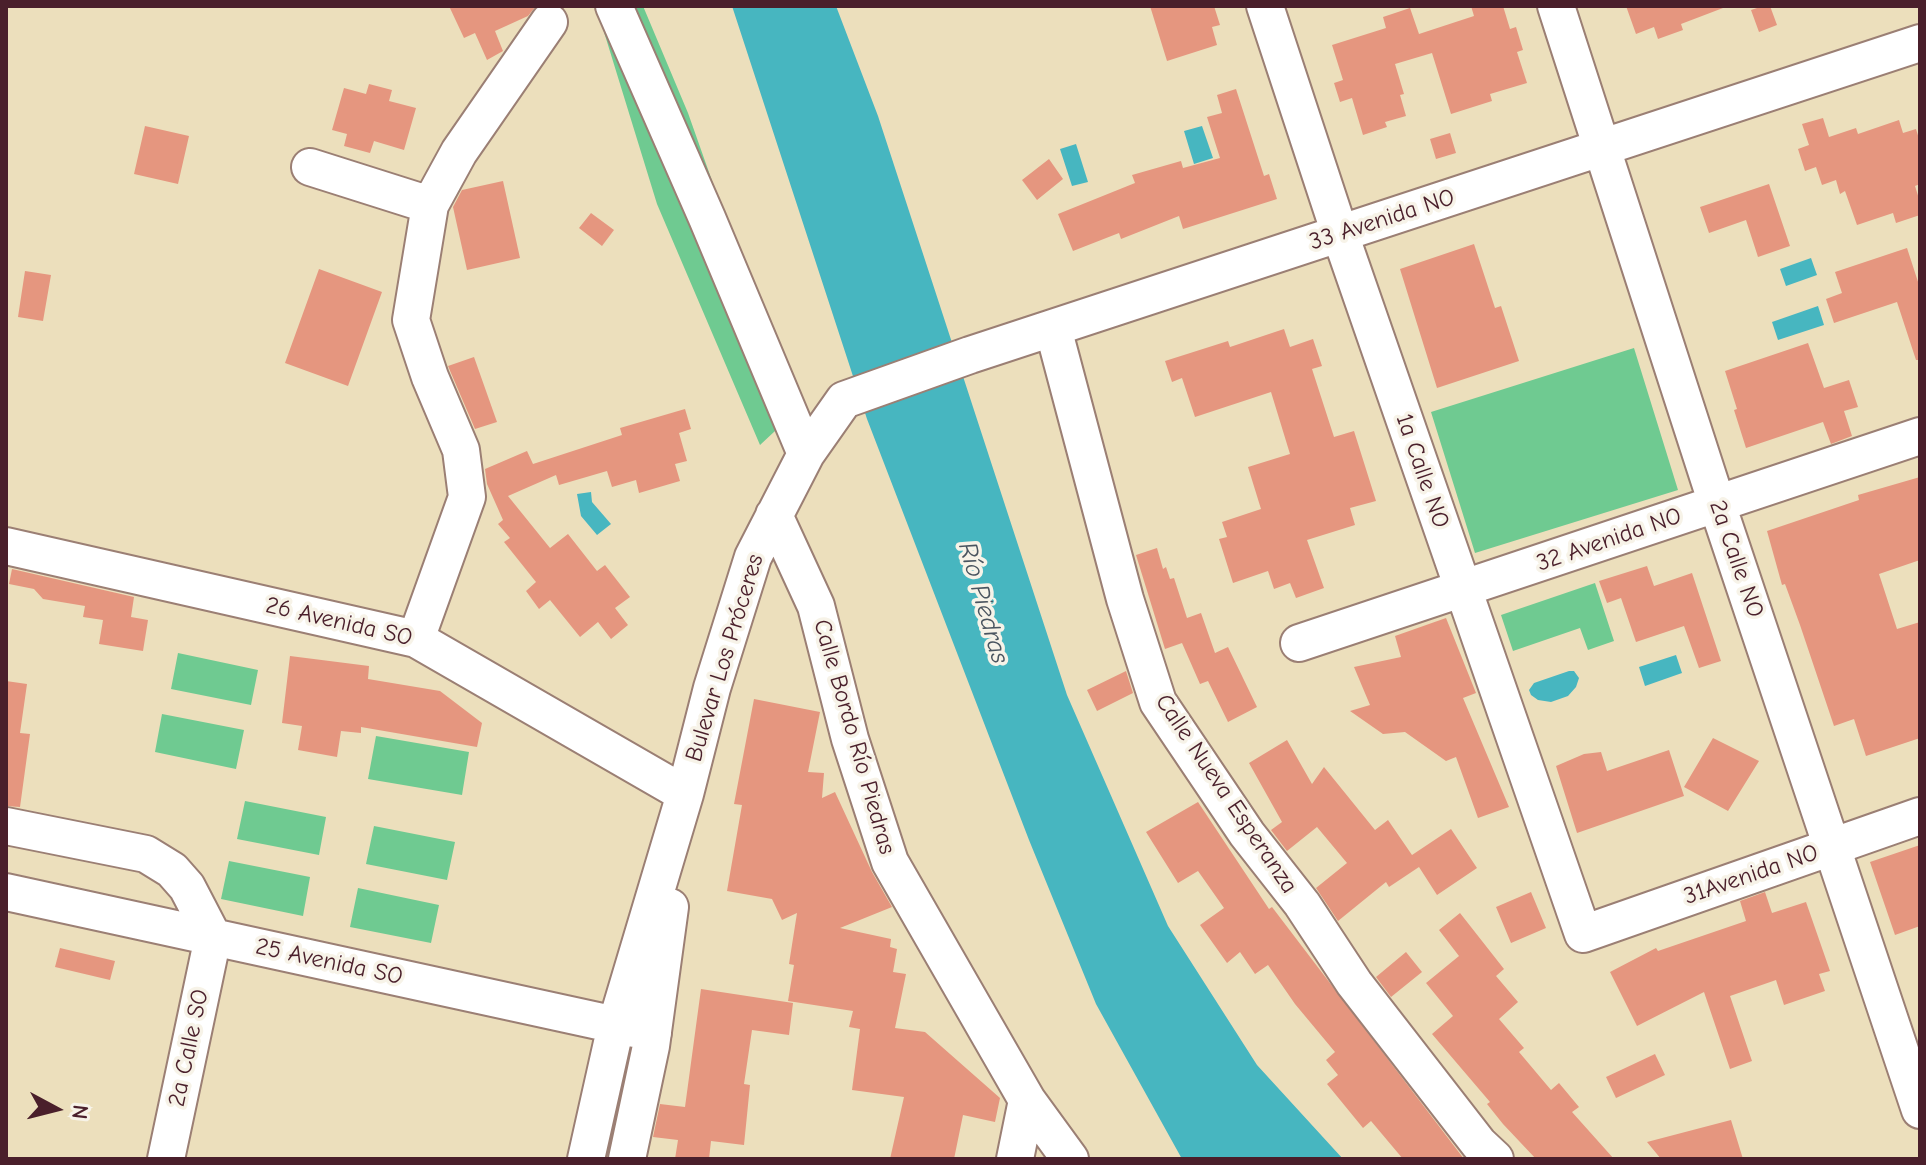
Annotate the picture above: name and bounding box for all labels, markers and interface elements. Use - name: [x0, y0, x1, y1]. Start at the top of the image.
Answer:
- street label: 33 Avenida NO: [1306, 183, 1458, 257]
- street label: 1a Calle NO: [1389, 410, 1455, 532]
- street label: 2a Calle NO: [1703, 497, 1769, 621]
- street label: 32 Avenida NO: [1533, 502, 1685, 578]
- water label: Río Piedras: [951, 539, 1015, 667]
- street label: Bulevar Los Próceres: [680, 551, 770, 765]
- street label: 26 Avenida SO: [263, 591, 415, 653]
- street label: Calle Bordo Río Piedras: [807, 616, 901, 858]
- street label: Calle Nueva Esperanza: [1149, 689, 1303, 899]
- street label: 31Avenida NO: [1680, 839, 1822, 911]
- street label: 25 Avenida SO: [253, 932, 405, 992]
- street label: 2a Calle SO: [163, 987, 215, 1109]
- north arrow: [16, 1069, 96, 1149]
- text: N: [66, 1103, 94, 1121]

